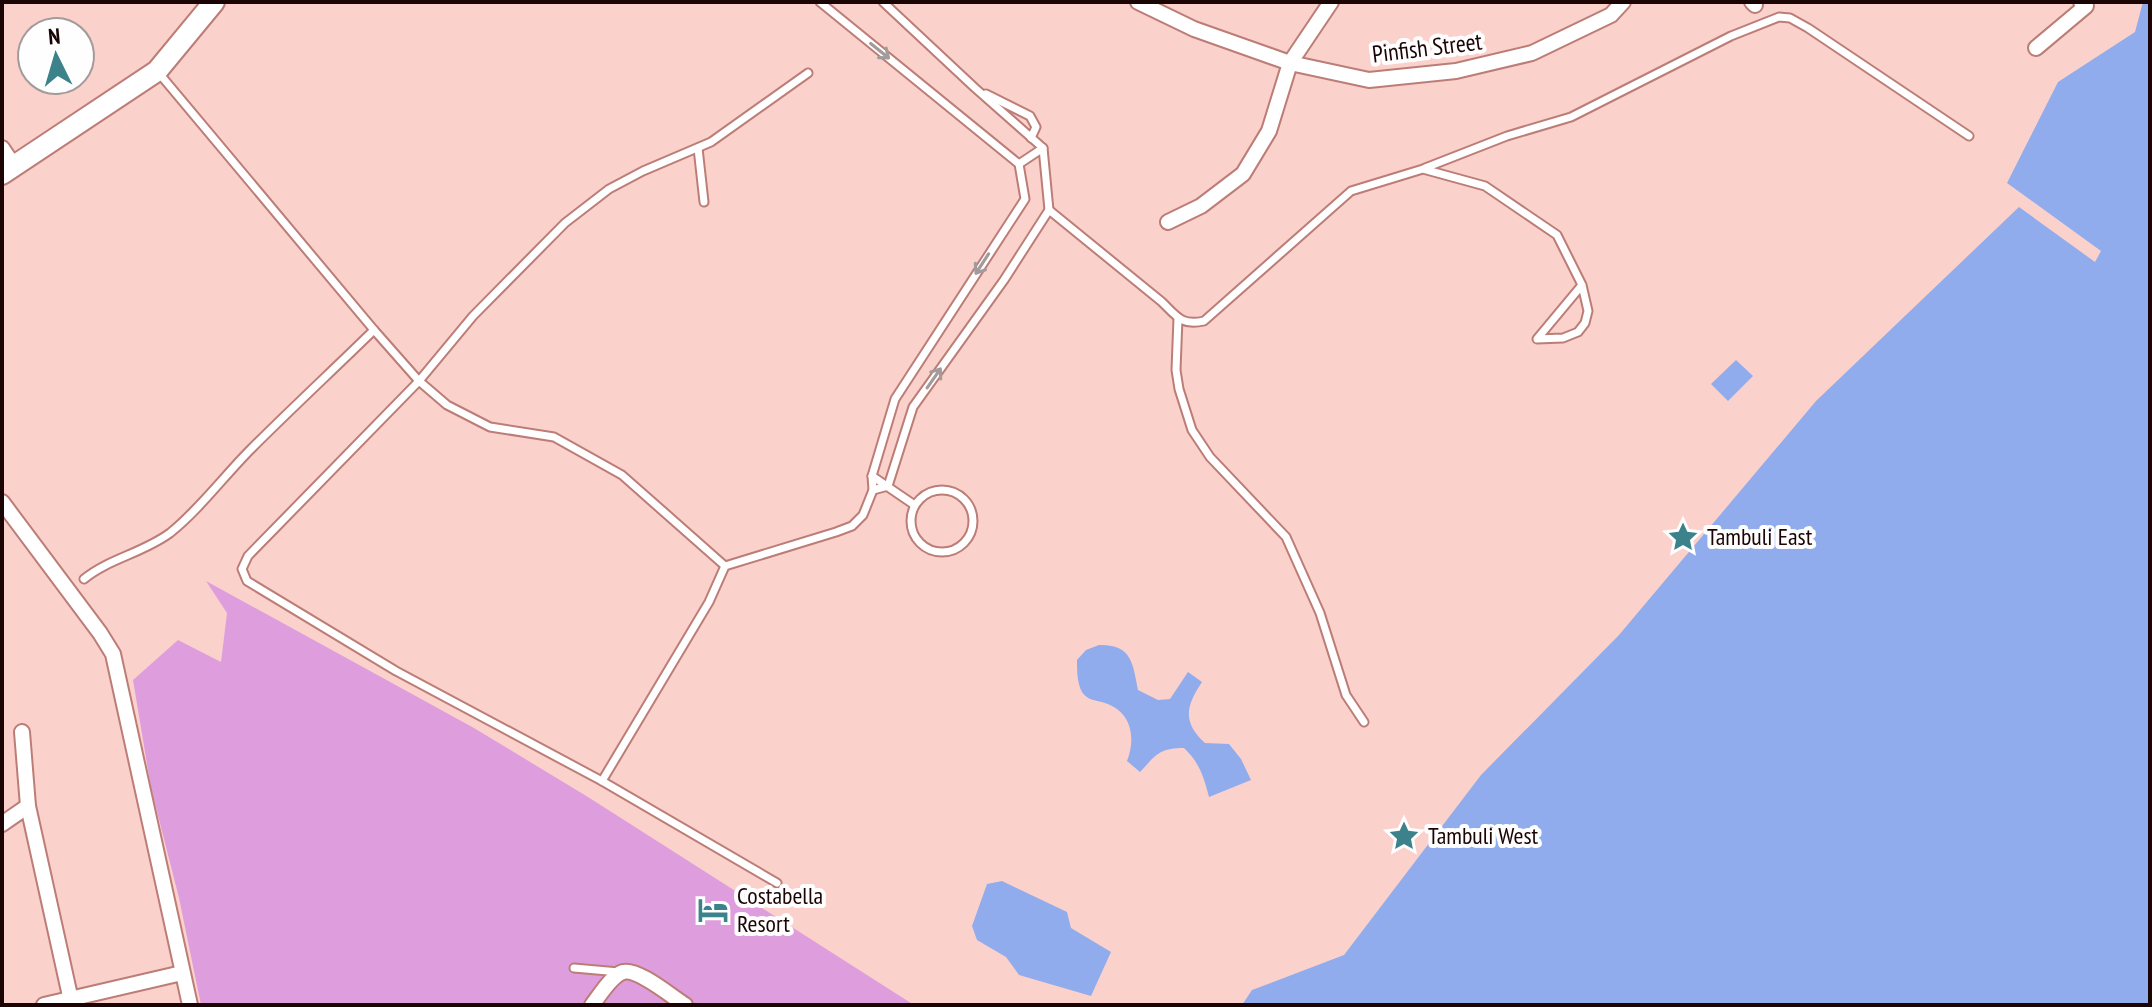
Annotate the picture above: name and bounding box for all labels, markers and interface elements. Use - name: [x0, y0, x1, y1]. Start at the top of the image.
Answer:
- north arrow: [16, 16, 96, 96]
- text: N: [47, 22, 61, 51]
- street label: Pinfish Street: [1370, 25, 1484, 70]
- one-way arrow: [869, 42, 890, 60]
- one-way arrow: [974, 252, 990, 275]
- one-way arrow: [926, 367, 943, 389]
- place icon: Tambuli East: [1666, 520, 1700, 554]
- place label: Tambuli East: [1707, 521, 1813, 552]
- place icon: Tambuli West: [1387, 819, 1421, 853]
- place label: Tambuli West: [1428, 820, 1539, 851]
- place label: Costabella Resort: [737, 880, 823, 939]
- hotel icon: Costabella Resort: [696, 893, 730, 927]

